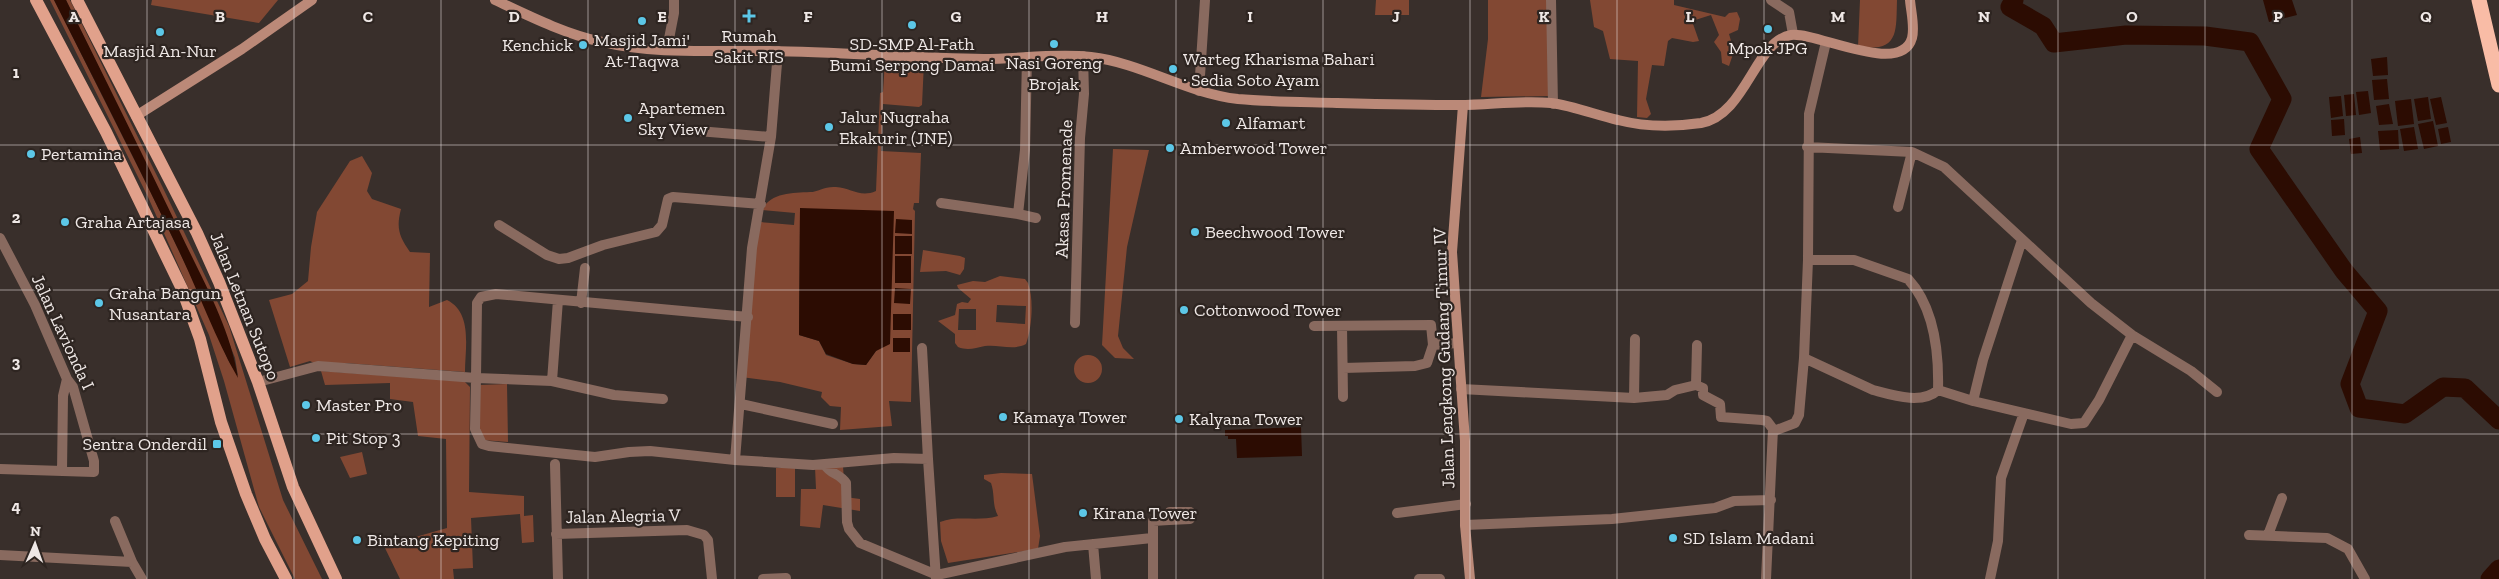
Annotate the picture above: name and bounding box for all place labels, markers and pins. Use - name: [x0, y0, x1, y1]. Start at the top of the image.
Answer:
- marker: Rumah Sakit RIS: [742, 9, 756, 23]
- marker: Masjid Jami' At-Taqwa: [636, 15, 648, 27]
- marker: SD-SMP Al-Fath Bumi Serpong Damai: [906, 19, 918, 31]
- marker: Mpok JPG: [1762, 23, 1774, 35]
- place label: Rumah Sakit RIS: [714, 25, 784, 68]
- marker: Masjid An-Nur: [154, 26, 166, 38]
- place label: Masjid Jami' At-Taqwa: [594, 29, 690, 72]
- place label: SD-SMP Al-Fath Bumi Serpong Damai: [829, 33, 995, 76]
- place label: Kenchick: [502, 34, 574, 56]
- place label: Mpok JPG: [1729, 37, 1807, 59]
- marker: Nasi Goreng Brojak: [1048, 38, 1060, 50]
- marker: Kenchick: [577, 39, 589, 51]
- place label: Masjid An-Nur: [103, 40, 217, 62]
- place label: Warteg Kharisma Bahari · Sedia Soto Ayam: [1183, 48, 1374, 91]
- place label: Nasi Goreng Brojak: [1006, 52, 1102, 95]
- marker: Warteg Kharisma Bahari · Sedia Soto Ayam: [1167, 63, 1179, 75]
- place label: Apartemen Sky View: [638, 97, 726, 140]
- place label: Jalur Nugraha Ekakurir (JNE): [839, 106, 953, 149]
- marker: Apartemen Sky View: [622, 112, 634, 124]
- place label: Alfamart: [1236, 112, 1306, 134]
- marker: Alfamart: [1220, 117, 1232, 129]
- marker: Jalur Nugraha Ekakurir (JNE): [823, 121, 835, 133]
- place label: Amberwood Tower: [1180, 137, 1327, 159]
- marker: Amberwood Tower: [1164, 142, 1176, 154]
- place label: Pertamina: [41, 143, 122, 165]
- marker: Pertamina: [25, 148, 37, 160]
- place label: Graha Artajasa: [75, 211, 191, 233]
- marker: Graha Artajasa: [59, 216, 71, 228]
- place label: Beechwood Tower: [1205, 221, 1345, 243]
- marker: Beechwood Tower: [1189, 226, 1201, 238]
- place label: Graha Bangun Nusantara: [109, 282, 221, 325]
- marker: Graha Bangun Nusantara: [93, 297, 105, 309]
- place label: Cottonwood Tower: [1194, 299, 1342, 321]
- marker: Cottonwood Tower: [1178, 304, 1190, 316]
- place label: Master Pro: [316, 394, 402, 416]
- marker: Master Pro: [300, 399, 312, 411]
- place label: Kamaya Tower: [1013, 406, 1127, 428]
- place label: Kalyana Tower: [1189, 408, 1303, 430]
- marker: Kamaya Tower: [997, 411, 1009, 423]
- marker: Kalyana Tower: [1173, 413, 1185, 425]
- place label: Pit Stop 3: [326, 427, 401, 449]
- marker: Pit Stop 3: [310, 432, 322, 444]
- place label: Sentra Onderdil: [83, 433, 207, 455]
- marker: Sentra Onderdil: [211, 438, 223, 450]
- place label: Kirana Tower: [1093, 502, 1197, 524]
- marker: Kirana Tower: [1077, 507, 1089, 519]
- place label: SD Islam Madani: [1683, 527, 1814, 549]
- place label: Bintang Kepiting: [367, 529, 499, 551]
- marker: SD Islam Madani: [1667, 532, 1679, 544]
- marker: Bintang Kepiting: [351, 534, 363, 546]

